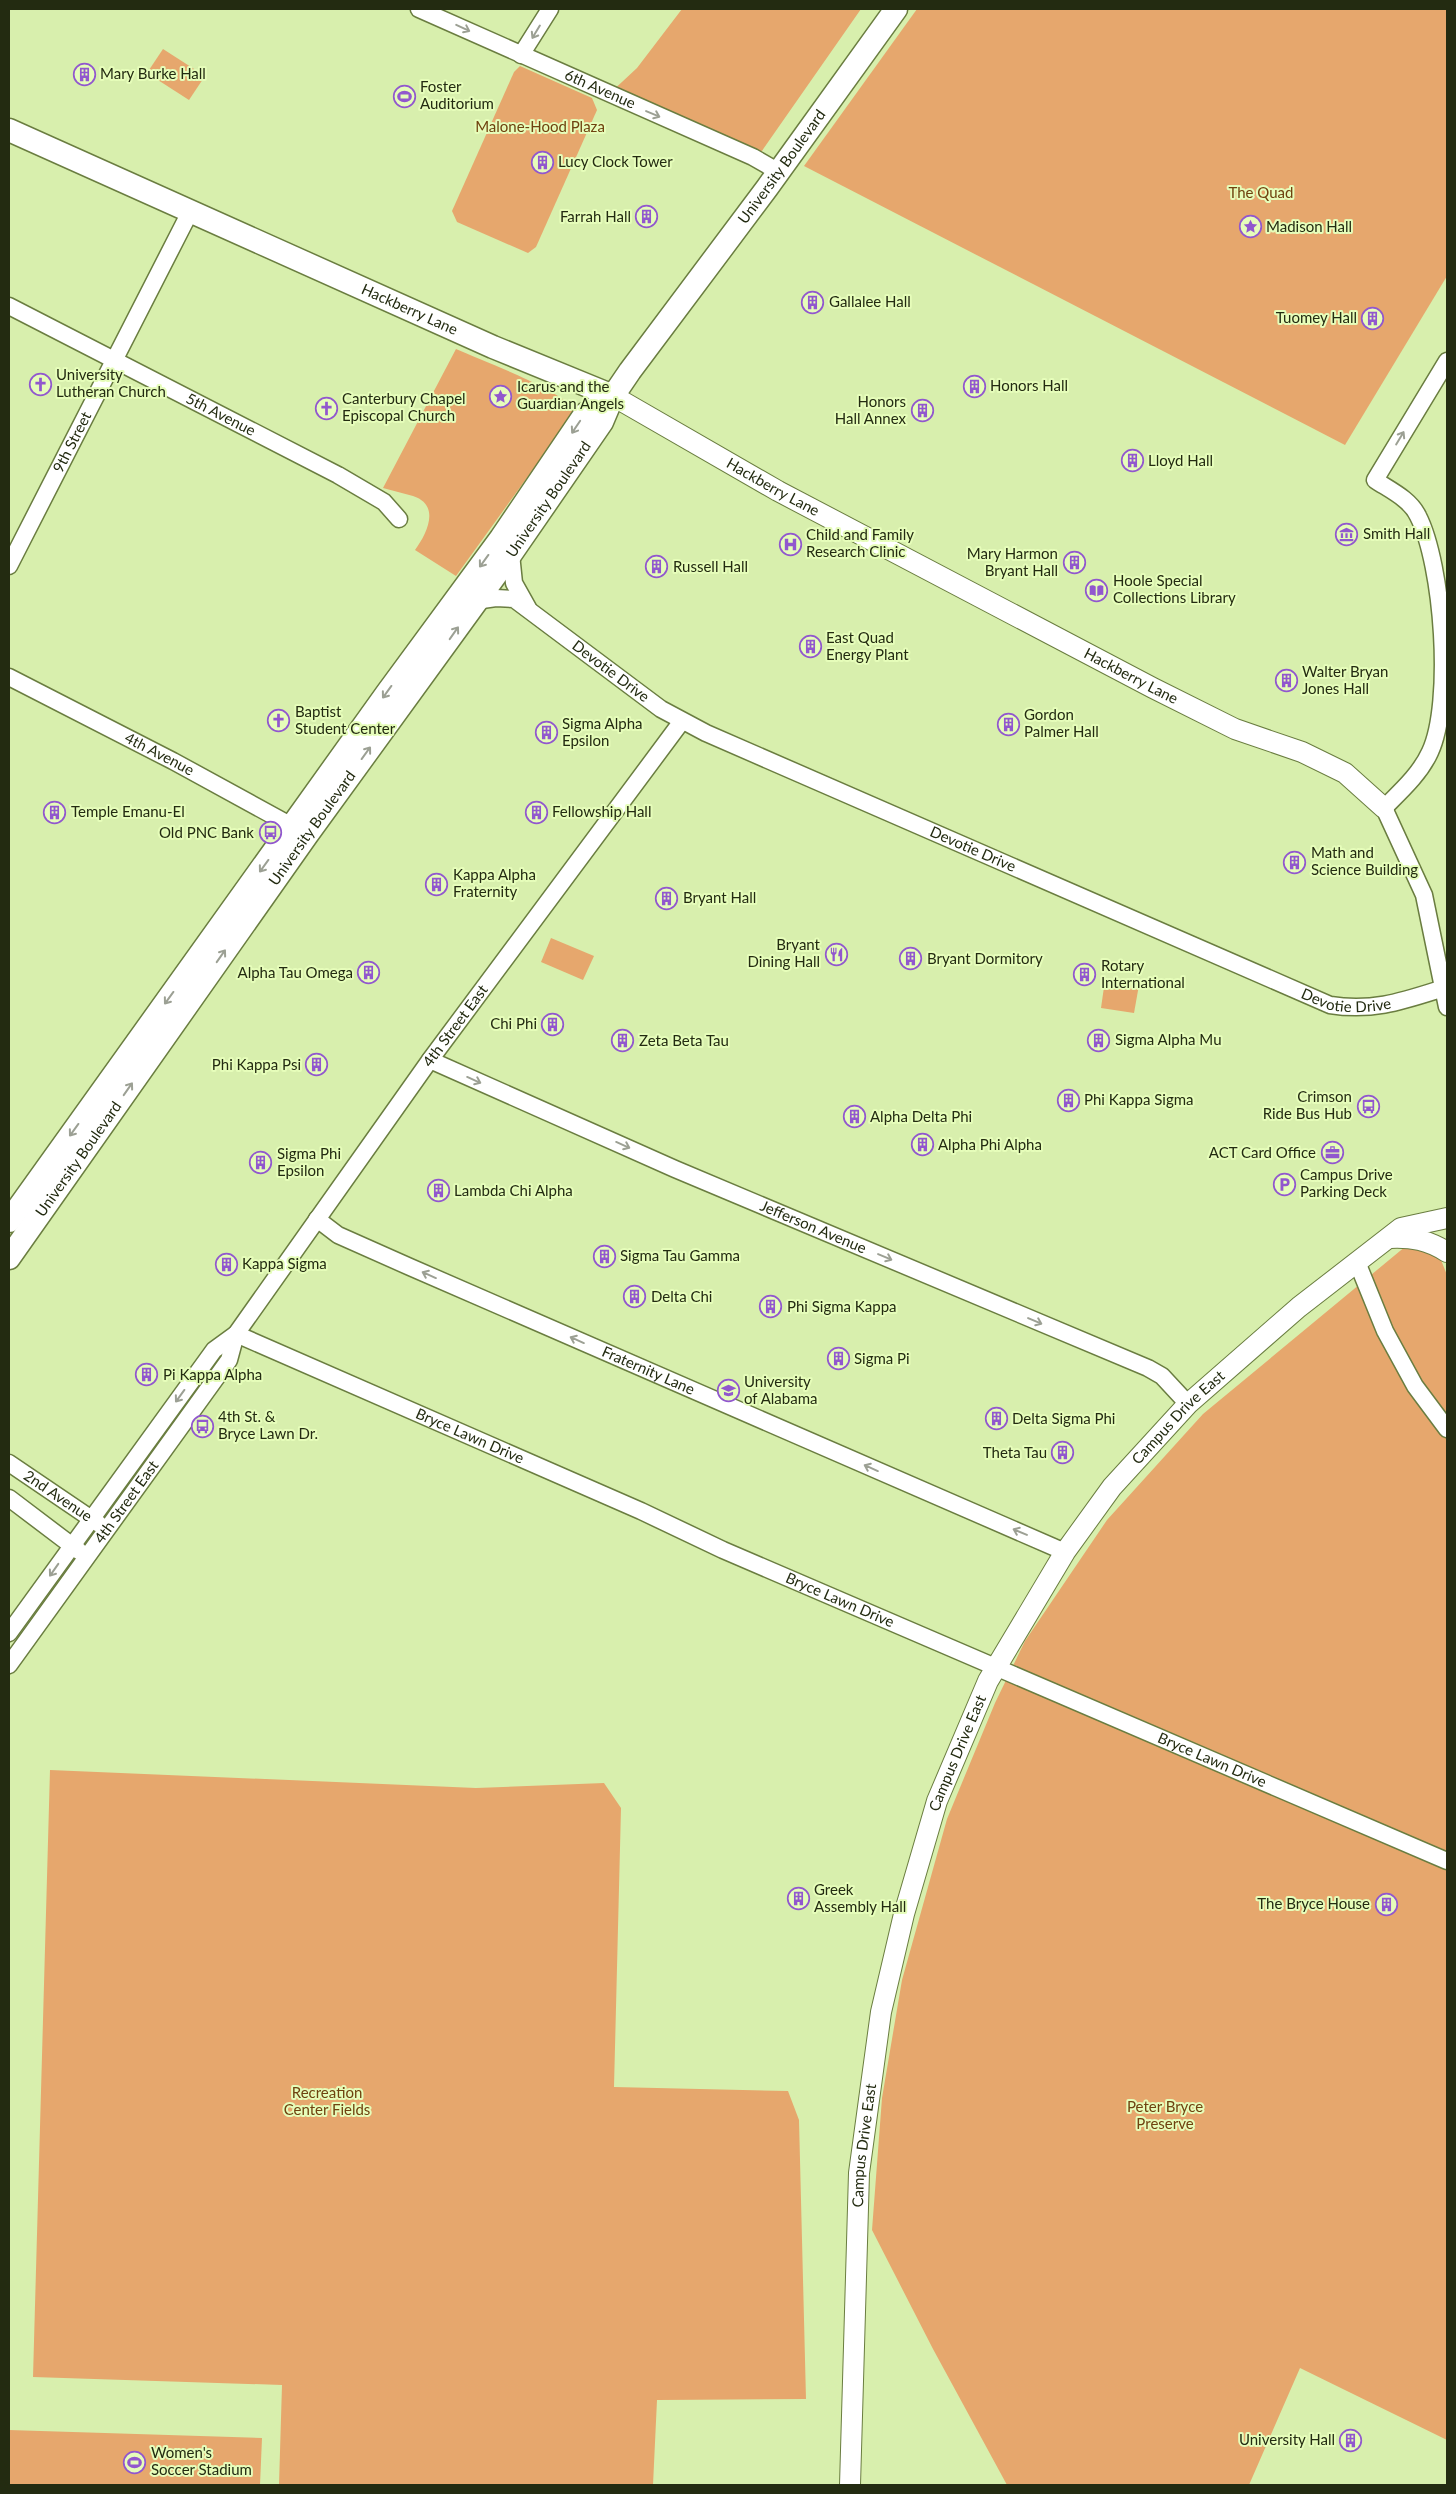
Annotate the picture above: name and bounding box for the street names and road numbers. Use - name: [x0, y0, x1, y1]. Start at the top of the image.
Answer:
- street label: 6th Avenue: [562, 65, 639, 112]
- street label: University Boulevard: [734, 106, 829, 227]
- street label: Hackberry Lane: [359, 279, 461, 338]
- street label: 5th Avenue: [183, 389, 259, 439]
- street label: 9th Street: [48, 408, 95, 475]
- street label: University Boulevard: [502, 437, 594, 560]
- street label: Hackberry Lane: [724, 453, 823, 519]
- street label: Devotie Drive: [569, 636, 653, 705]
- street label: Hackberry Lane: [1081, 643, 1181, 707]
- street label: 4th Avenue: [122, 728, 198, 779]
- street label: University Boulevard: [264, 767, 359, 889]
- street label: Devotie Drive: [928, 822, 1019, 875]
- street label: 4th Street East: [418, 980, 491, 1070]
- street label: Devotie Drive: [1299, 984, 1393, 1015]
- street label: University Boulevard: [31, 1097, 125, 1220]
- street label: Jefferson Avenue: [758, 1196, 869, 1257]
- street label: Fraternity Lane: [599, 1342, 698, 1398]
- street label: Campus Drive East: [1128, 1366, 1228, 1467]
- street label: Bryce Lawn Drive: [413, 1404, 527, 1467]
- street label: 4th Street East: [90, 1456, 162, 1546]
- street label: 2nd Avenue: [21, 1466, 96, 1525]
- street label: Bryce Lawn Drive: [783, 1568, 897, 1631]
- street label: Campus Drive East: [925, 1691, 989, 1813]
- street label: Bryce Lawn Drive: [1155, 1728, 1269, 1790]
- street label: Campus Drive East: [848, 2082, 879, 2208]

